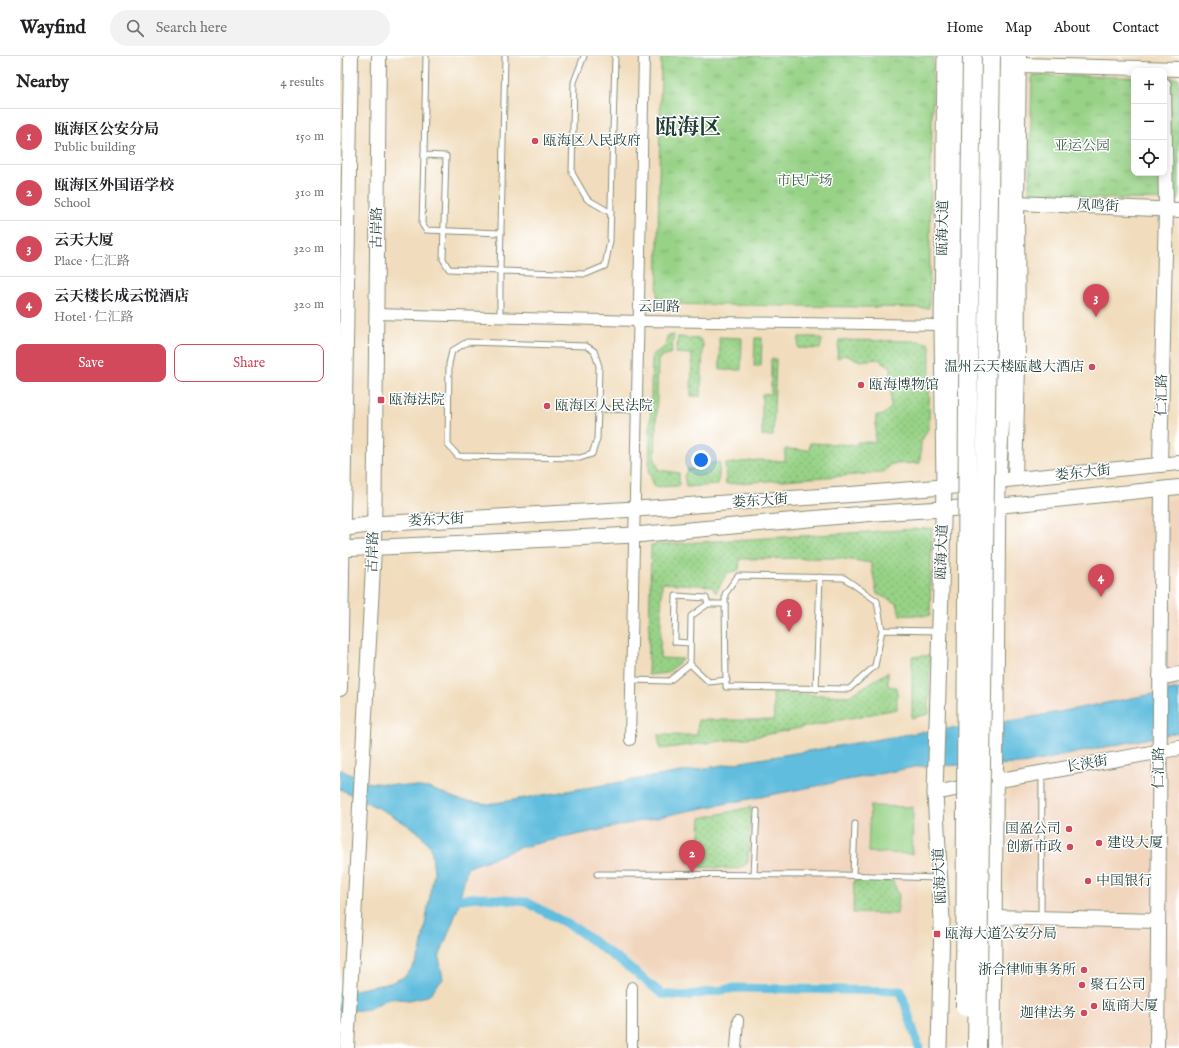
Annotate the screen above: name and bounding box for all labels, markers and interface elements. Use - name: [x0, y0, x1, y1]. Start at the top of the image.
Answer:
- search box: [110, 10, 390, 46]
- text: Wayfind: [20, 16, 86, 40]
- icon: search: [124, 17, 146, 39]
- text: Search here: [156, 18, 227, 37]
- text: Home: [947, 19, 983, 37]
- text: Map: [1005, 19, 1032, 37]
- text: About: [1054, 19, 1090, 37]
- text: Contact: [1112, 19, 1159, 37]
- map controls: [1131, 68, 1167, 176]
- button: +: [1131, 68, 1167, 104]
- text: Nearby: [16, 72, 69, 93]
- text: 4 results: [280, 74, 324, 91]
- button: −: [1131, 104, 1167, 140]
- district label: 瓯海区: [655, 114, 721, 142]
- text: 瓯海区公安分局: [54, 120, 159, 139]
- text: 1: [27, 128, 31, 145]
- text: 150 m: [295, 128, 324, 145]
- place label: 瓯海区人民政府: [543, 132, 641, 150]
- marker: 瓯海区人民政府: [530, 136, 540, 146]
- park label: 亚运公园: [1054, 137, 1110, 155]
- text: Public building: [54, 139, 136, 156]
- button: locate: [1131, 140, 1167, 176]
- park label: 市民广场: [777, 172, 833, 190]
- text: 瓯海区外国语学校: [54, 176, 174, 195]
- text: 2: [26, 184, 32, 201]
- text: 310 m: [295, 184, 324, 201]
- text: School: [54, 195, 91, 212]
- street label: 凤鸣街: [1077, 196, 1119, 216]
- street label: 瓯海大道: [934, 200, 952, 256]
- street label: 古岸路: [368, 207, 386, 249]
- text: 云天大厦: [54, 231, 114, 250]
- text: 3: [27, 240, 31, 257]
- text: 320 m: [294, 240, 324, 257]
- text: Place · 仁汇路: [54, 253, 130, 270]
- pin: 3: [1083, 284, 1109, 317]
- text: 云天楼长成云悦酒店: [54, 287, 189, 306]
- text: 4: [26, 296, 32, 313]
- text: 320 m: [294, 296, 324, 313]
- street label: 云回路: [638, 298, 680, 316]
- text: Hotel · 仁汇路: [54, 309, 134, 326]
- button: Save: [16, 344, 166, 382]
- button: Share: [174, 344, 324, 382]
- place label: 温州云天楼瓯越大酒店: [944, 358, 1084, 376]
- marker: 温州云天楼瓯越大酒店: [1087, 362, 1097, 372]
- street label: 仁汇路: [1153, 374, 1171, 416]
- place label: 瓯海博物馆: [869, 376, 939, 394]
- marker: 瓯海博物馆: [856, 380, 866, 390]
- place label: 瓯海法院: [389, 391, 445, 409]
- marker: 瓯海法院: [376, 395, 386, 405]
- place label: 瓯海区人民法院: [555, 397, 653, 415]
- marker: 瓯海区人民法院: [542, 401, 552, 411]
- your location: [691, 450, 711, 470]
- street label: 娄东大街: [1054, 461, 1112, 485]
- street label: 娄东大街: [731, 490, 789, 512]
- street label: 娄东大街: [408, 510, 464, 530]
- street label: 瓯海大道: [932, 524, 952, 580]
- street label: 古岸路: [363, 531, 383, 573]
- pin: 4: [1088, 564, 1114, 597]
- pin: 1: [776, 599, 802, 632]
- street label: 仁汇路: [1150, 747, 1168, 789]
- street label: 长浃街: [1065, 751, 1109, 777]
- place label: 国盈公司: [1005, 820, 1061, 838]
- marker: 国盈公司: [1064, 824, 1074, 834]
- place label: 建设大厦: [1107, 834, 1163, 852]
- place label: 创新市政: [1006, 838, 1062, 856]
- marker: 建设大厦: [1094, 838, 1104, 848]
- pin: 2: [679, 840, 705, 873]
- marker: 创新市政: [1065, 842, 1075, 852]
- street label: 瓯海大道: [930, 848, 950, 904]
- place label: 中国银行: [1096, 872, 1152, 890]
- marker: 中国银行: [1083, 876, 1093, 886]
- place label: 瓯海大道公安分局: [945, 925, 1057, 943]
- marker: 瓯海大道公安分局: [932, 929, 942, 939]
- place label: 浙合律师事务所: [978, 961, 1076, 979]
- marker: 浙合律师事务所: [1079, 965, 1089, 975]
- place label: 聚石公司: [1090, 976, 1146, 994]
- marker: 聚石公司: [1077, 980, 1087, 990]
- place label: 瓯商大厦: [1102, 997, 1158, 1015]
- marker: 瓯商大厦: [1089, 1001, 1099, 1011]
- place label: 迦律法务: [1020, 1004, 1076, 1022]
- marker: 迦律法务: [1079, 1008, 1089, 1018]

